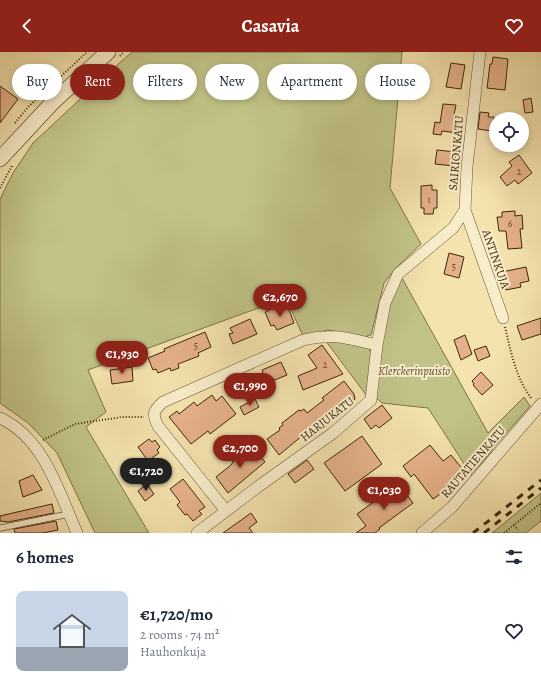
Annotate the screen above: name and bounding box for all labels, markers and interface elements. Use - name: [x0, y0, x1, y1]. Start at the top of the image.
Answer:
- text: Casavia: [242, 14, 299, 38]
- icon: back: [16, 15, 38, 37]
- icon: heart: [503, 15, 525, 37]
- chip: Buy: [12, 64, 62, 100]
- chip: Rent: [70, 64, 125, 100]
- chip: Filters: [133, 64, 197, 100]
- chip: New: [205, 64, 259, 100]
- chip: Apartment: [267, 64, 357, 100]
- chip: House: [365, 64, 430, 100]
- map controls: [489, 112, 529, 152]
- button: locate: [489, 112, 529, 152]
- street label: SAIRIONKATU: [445, 115, 467, 191]
- house number: 2: [517, 165, 522, 178]
- house number: 1: [427, 193, 431, 206]
- house number: 6: [508, 217, 513, 230]
- street label: ANTINKUJA: [478, 226, 514, 292]
- house number: 5: [452, 260, 456, 273]
- pin: €2,670: [247, 284, 313, 318]
- text: €2,670: [262, 288, 298, 305]
- house number: 5: [194, 339, 198, 352]
- pin: €1,930: [89, 341, 155, 375]
- text: €1,930: [105, 345, 139, 362]
- house number: 2: [323, 358, 328, 371]
- park label: Klerckerinpuisto: [378, 363, 450, 379]
- pin: €1,990: [217, 373, 283, 407]
- text: €1,990: [233, 377, 267, 394]
- street label: HARJUKATU: [297, 393, 357, 445]
- street label: RAUTATIENKATU: [437, 423, 509, 501]
- pin: €2,700: [207, 435, 273, 469]
- text: €2,700: [222, 439, 258, 456]
- pin: €1,720: [113, 458, 179, 492]
- text: €1,720: [129, 462, 163, 479]
- pin: €1,030: [351, 477, 417, 511]
- text: €1,030: [367, 481, 401, 498]
- text: 6 homes: [16, 546, 74, 569]
- icon: filters: [503, 546, 525, 568]
- text: €1,720/mo: [140, 603, 213, 626]
- icon: home: [48, 607, 96, 655]
- icon: heart: [503, 620, 525, 642]
- text: 2 rooms · 74 m²: [140, 626, 219, 643]
- text: Hauhonkuja: [140, 643, 206, 660]

